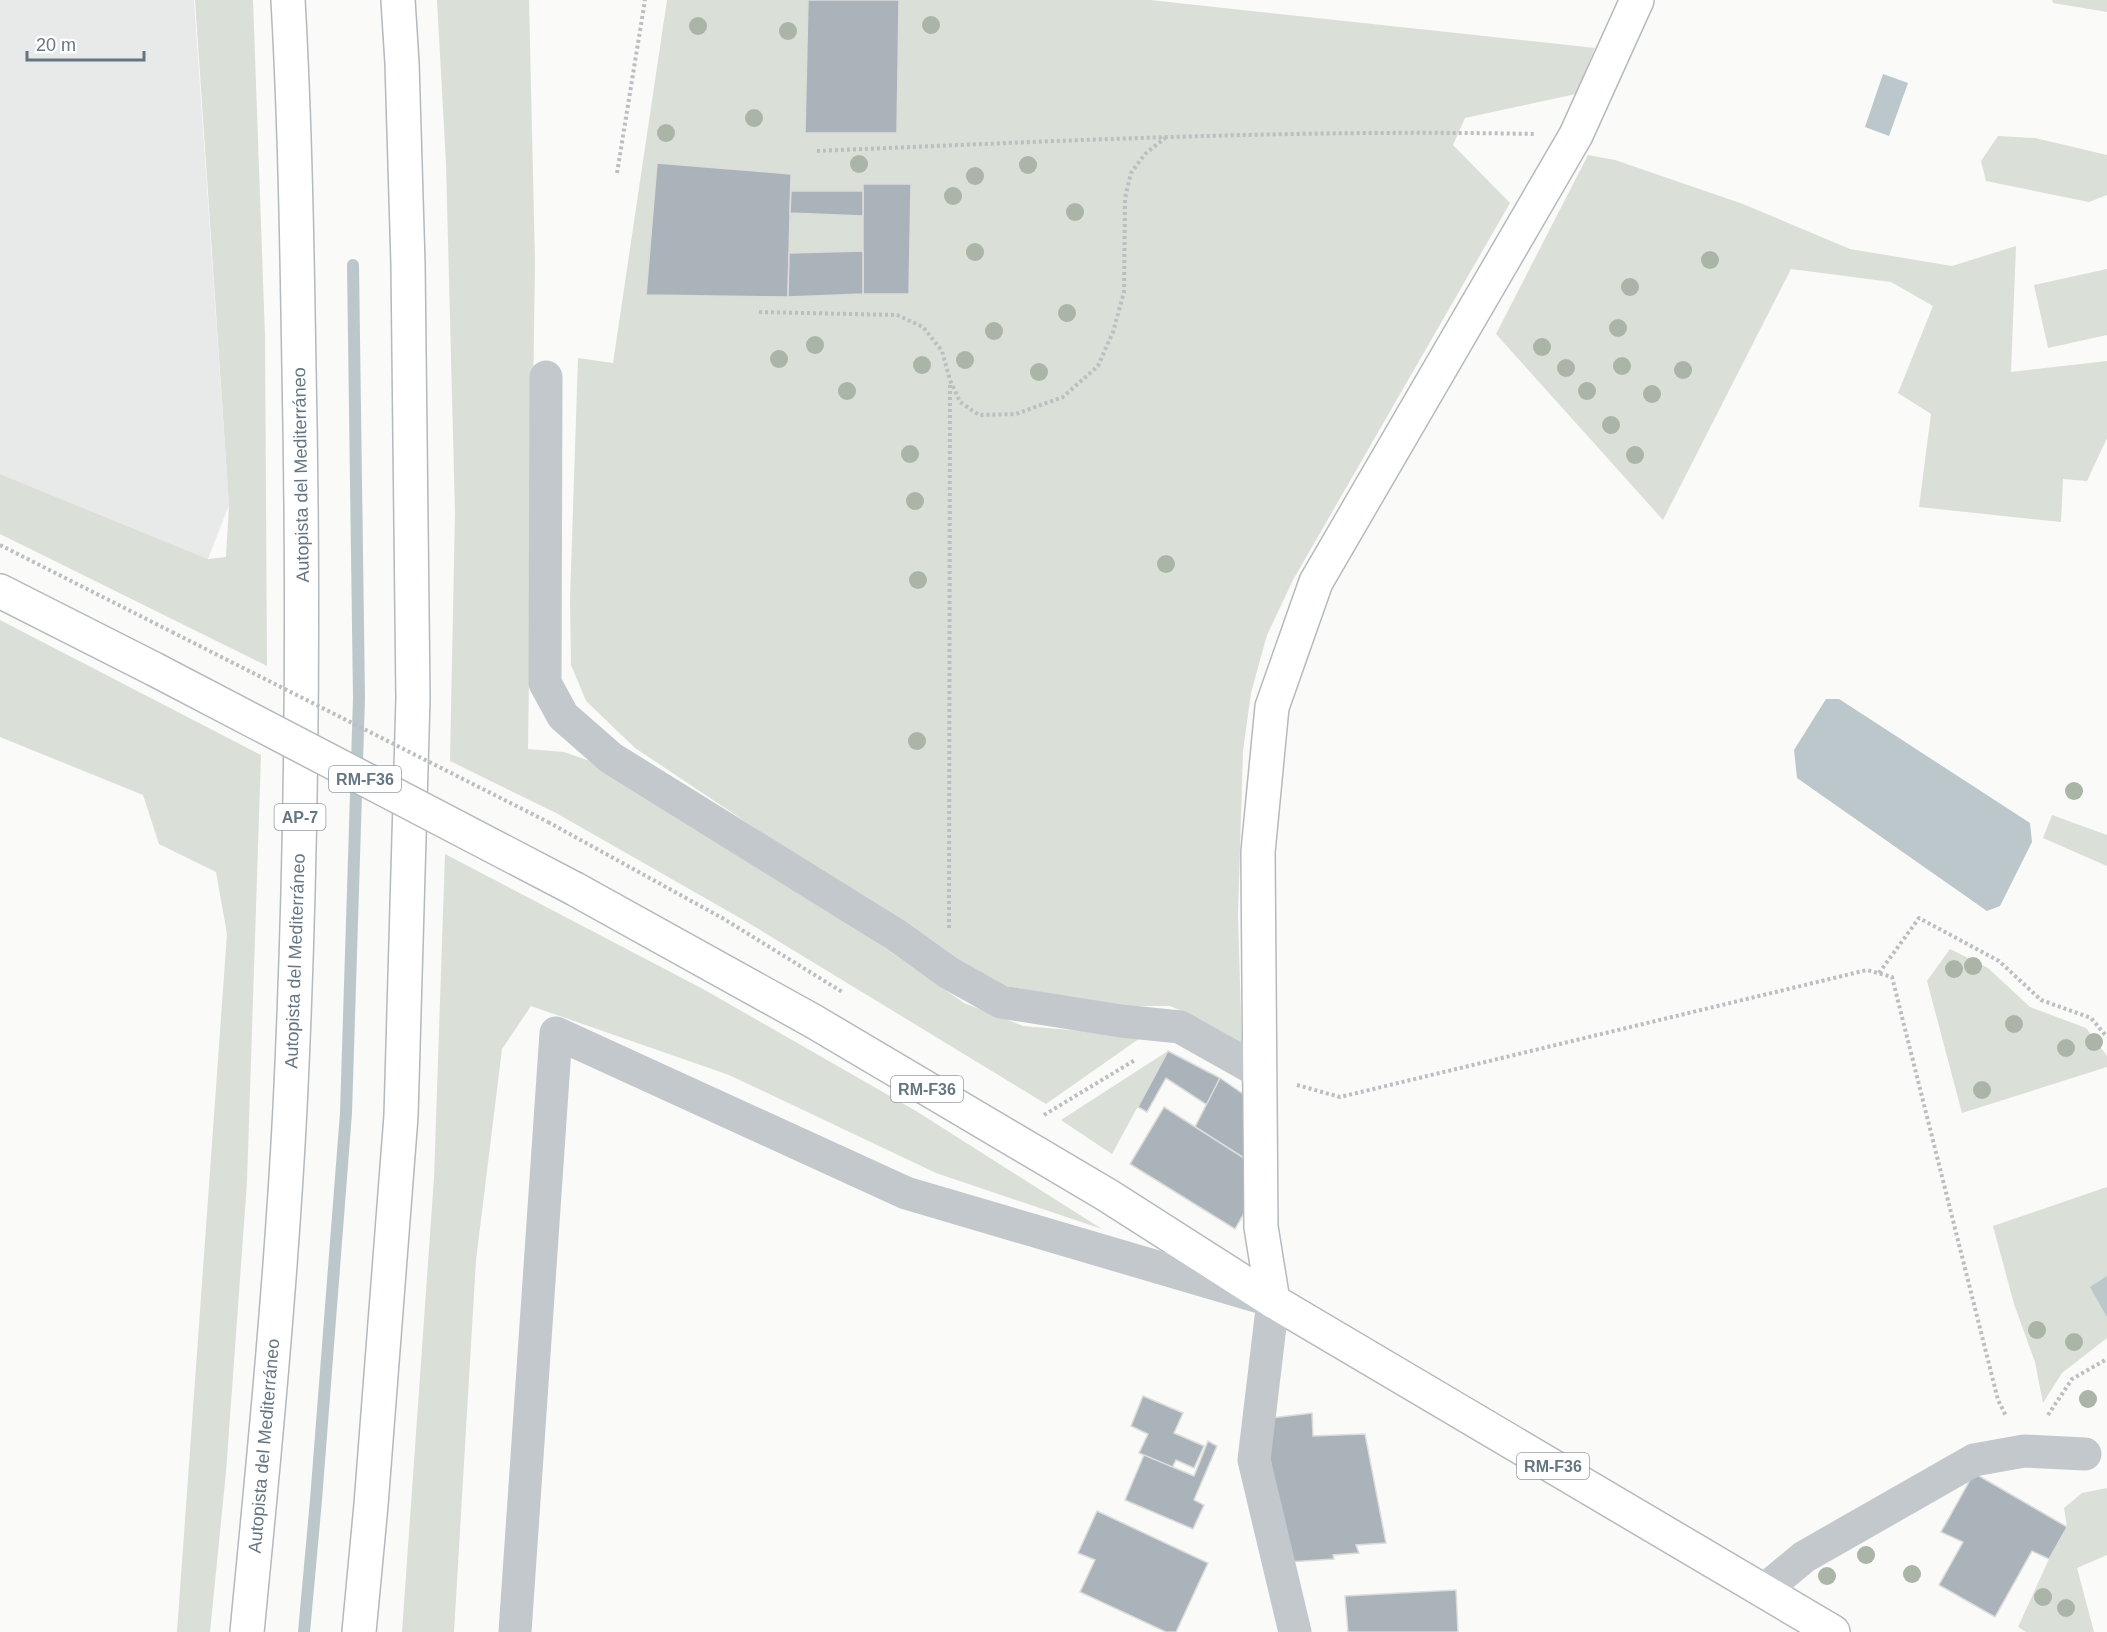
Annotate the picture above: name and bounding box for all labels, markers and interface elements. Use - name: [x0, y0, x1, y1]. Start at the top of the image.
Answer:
- scale bar: [27, 24, 144, 62]
- text: 20 m: [36, 35, 76, 55]
- street label: Autopista del Mediterráneo: [289, 367, 313, 583]
- road number: RM-F36: [329, 766, 401, 792]
- road number: AP-7: [274, 804, 326, 830]
- street label: Autopista del Mediterráneo: [281, 853, 309, 1069]
- road number: RM-F36: [891, 1076, 963, 1102]
- street label: Autopista del Mediterráneo: [245, 1338, 283, 1554]
- road number: RM-F36: [1517, 1453, 1589, 1479]

